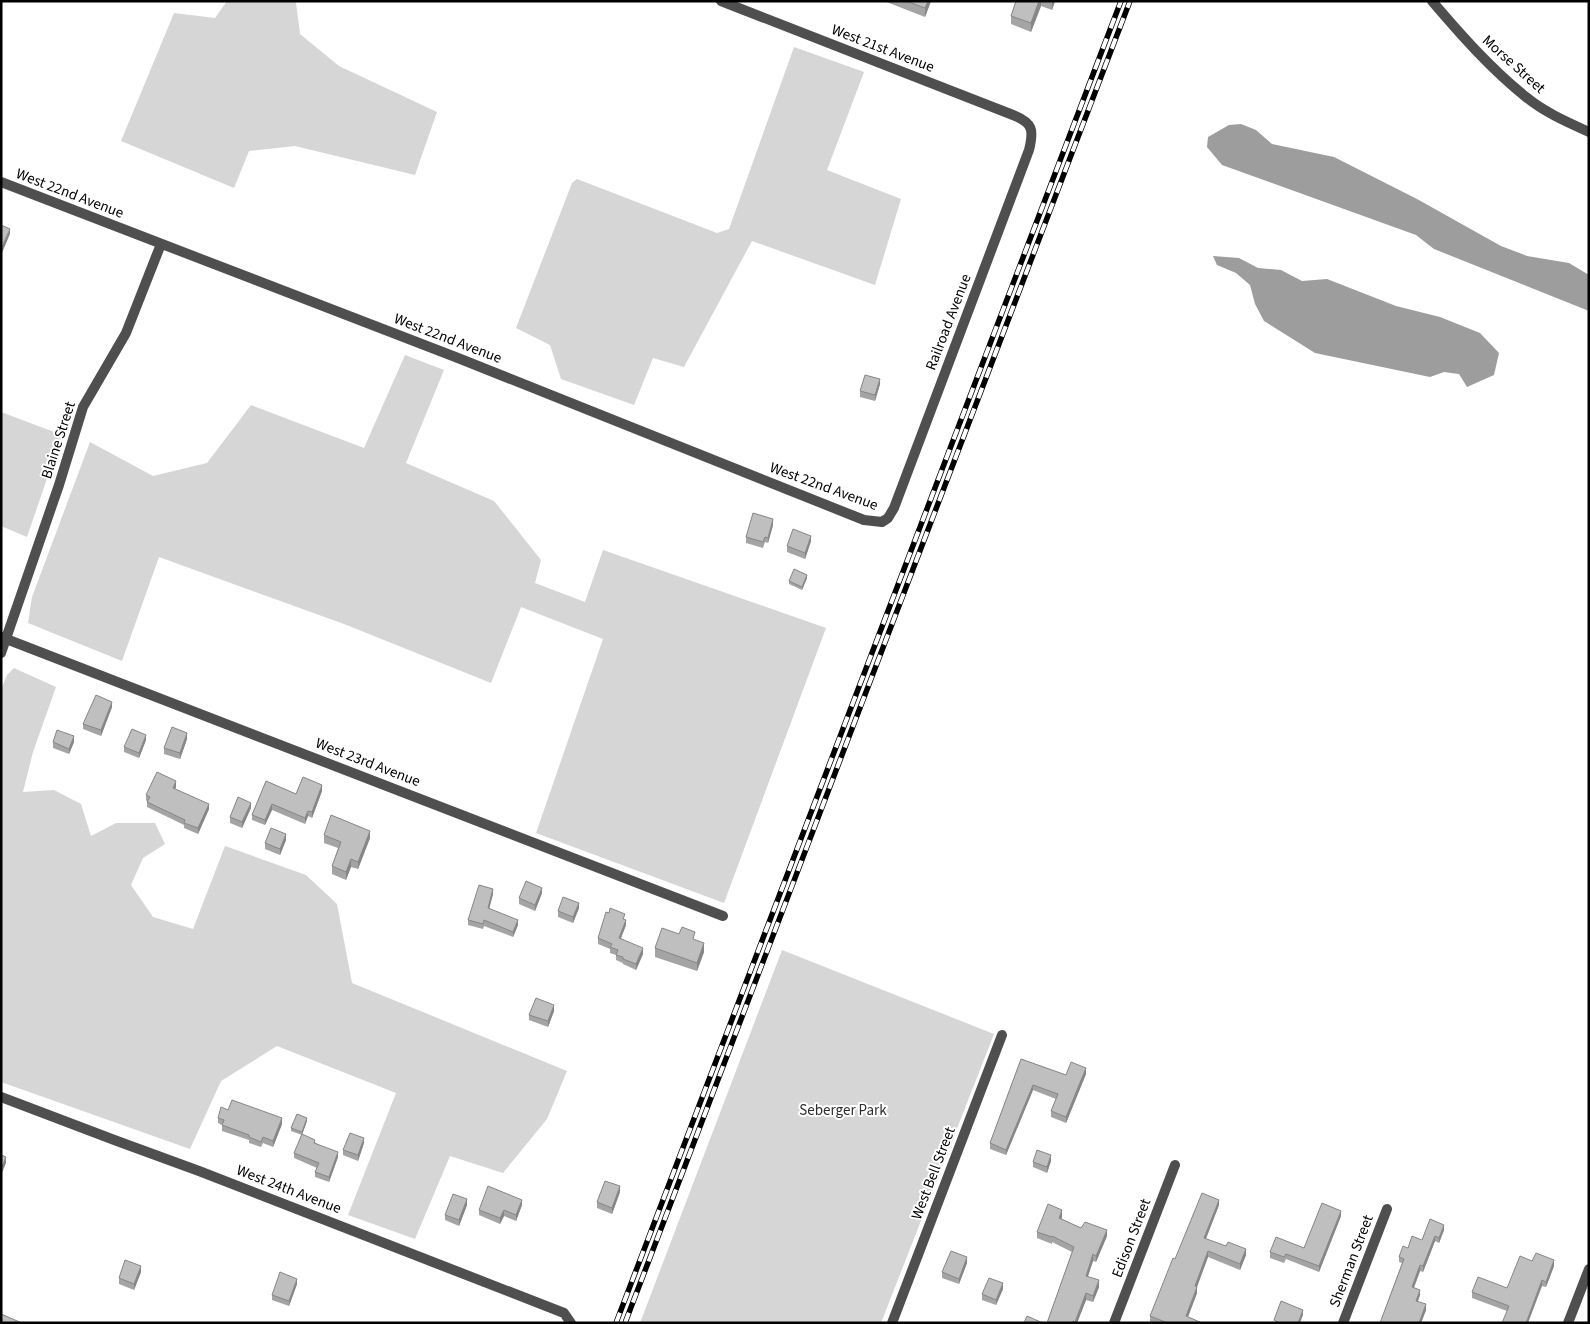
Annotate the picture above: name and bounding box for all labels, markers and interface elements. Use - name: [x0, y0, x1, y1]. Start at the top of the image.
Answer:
- street label: West 21st Avenue: [828, 19, 937, 78]
- street label: Morse Street: [1477, 30, 1550, 98]
- street label: West 22nd Avenue: [13, 163, 127, 224]
- street label: Railroad Avenue: [920, 271, 976, 373]
- street label: West 22nd Avenue: [391, 308, 505, 369]
- street label: Blaine Street: [36, 399, 81, 482]
- street label: West 22nd Avenue: [767, 457, 881, 516]
- street label: West 23rd Avenue: [312, 733, 423, 792]
- park label: Seberger Park: [799, 1100, 887, 1121]
- street label: West Bell Street: [906, 1124, 961, 1223]
- street label: West 24th Avenue: [233, 1160, 344, 1219]
- street label: Edison Street: [1107, 1196, 1156, 1281]
- street label: Sherman Street: [1324, 1212, 1379, 1311]

